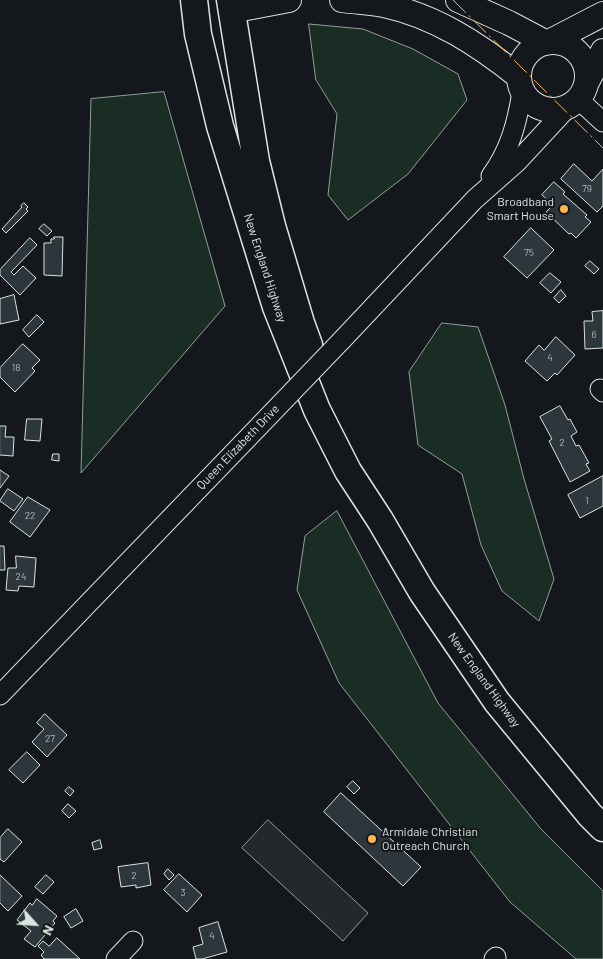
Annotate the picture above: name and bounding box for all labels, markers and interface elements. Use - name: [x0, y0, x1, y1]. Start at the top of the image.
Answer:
- house number: 79: [582, 183, 592, 195]
- place label: Broadband Smart House: [487, 195, 554, 223]
- marker: Broadband Smart House: [558, 203, 570, 215]
- street label: New England Highway: [241, 212, 289, 324]
- house number: 75: [524, 247, 534, 259]
- house number: 6: [591, 329, 597, 341]
- house number: 4: [547, 352, 553, 364]
- house number: 18: [12, 362, 20, 374]
- street label: Queen Elizabeth Drive: [194, 402, 282, 492]
- house number: 2: [559, 437, 565, 449]
- house number: 1: [585, 495, 589, 507]
- house number: 22: [25, 510, 35, 522]
- house number: 24: [16, 571, 26, 583]
- street label: New England Highway: [445, 630, 523, 730]
- house number: 27: [45, 733, 55, 745]
- place label: Armidale Christian Outreach Church: [382, 825, 478, 853]
- marker: Armidale Christian Outreach Church: [366, 833, 378, 845]
- house number: 2: [131, 870, 137, 882]
- house number: 3: [180, 887, 186, 899]
- north arrow: [10, 899, 60, 949]
- text: N: [39, 923, 59, 939]
- house number: 4: [209, 930, 215, 942]

